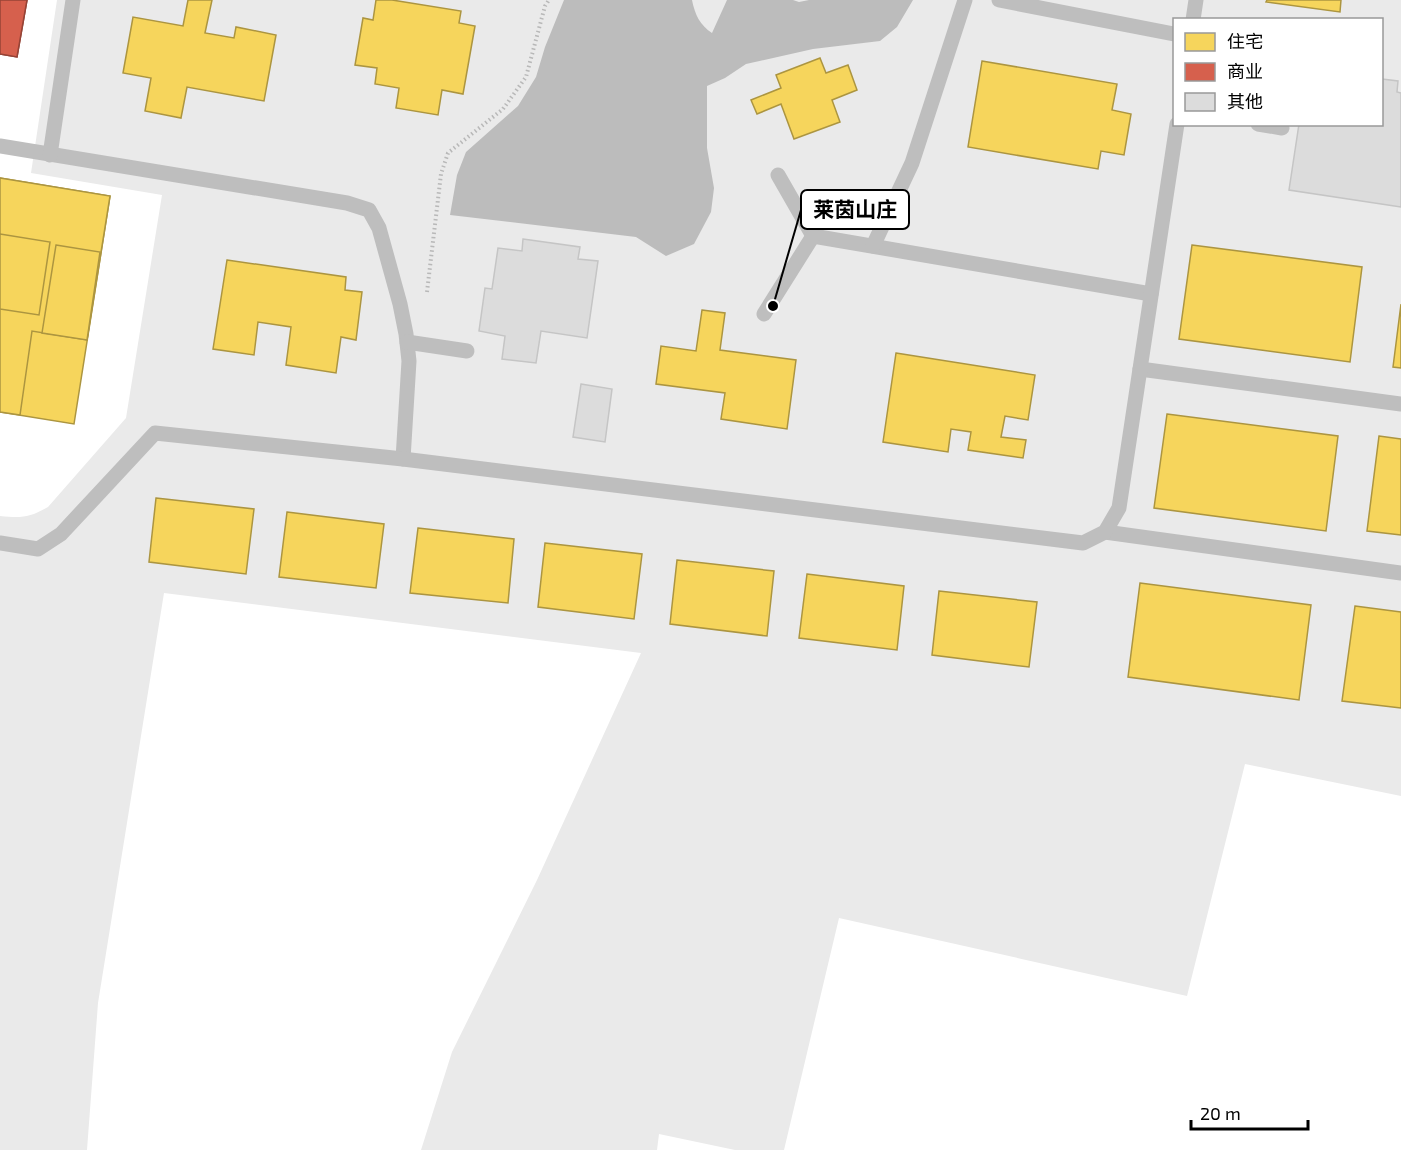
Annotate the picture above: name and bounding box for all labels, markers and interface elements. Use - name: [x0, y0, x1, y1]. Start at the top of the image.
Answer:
- legend: [1173, 18, 1383, 126]
- text: 住宅: [1227, 30, 1263, 52]
- text: 商业: [1227, 60, 1263, 82]
- text: 其他: [1227, 90, 1263, 112]
- callout: 莱茵山庄: [801, 190, 909, 229]
- text: 莱茵山庄: [813, 196, 897, 221]
- scale bar: [1191, 1093, 1308, 1131]
- text: 20 m: [1200, 1102, 1241, 1124]

